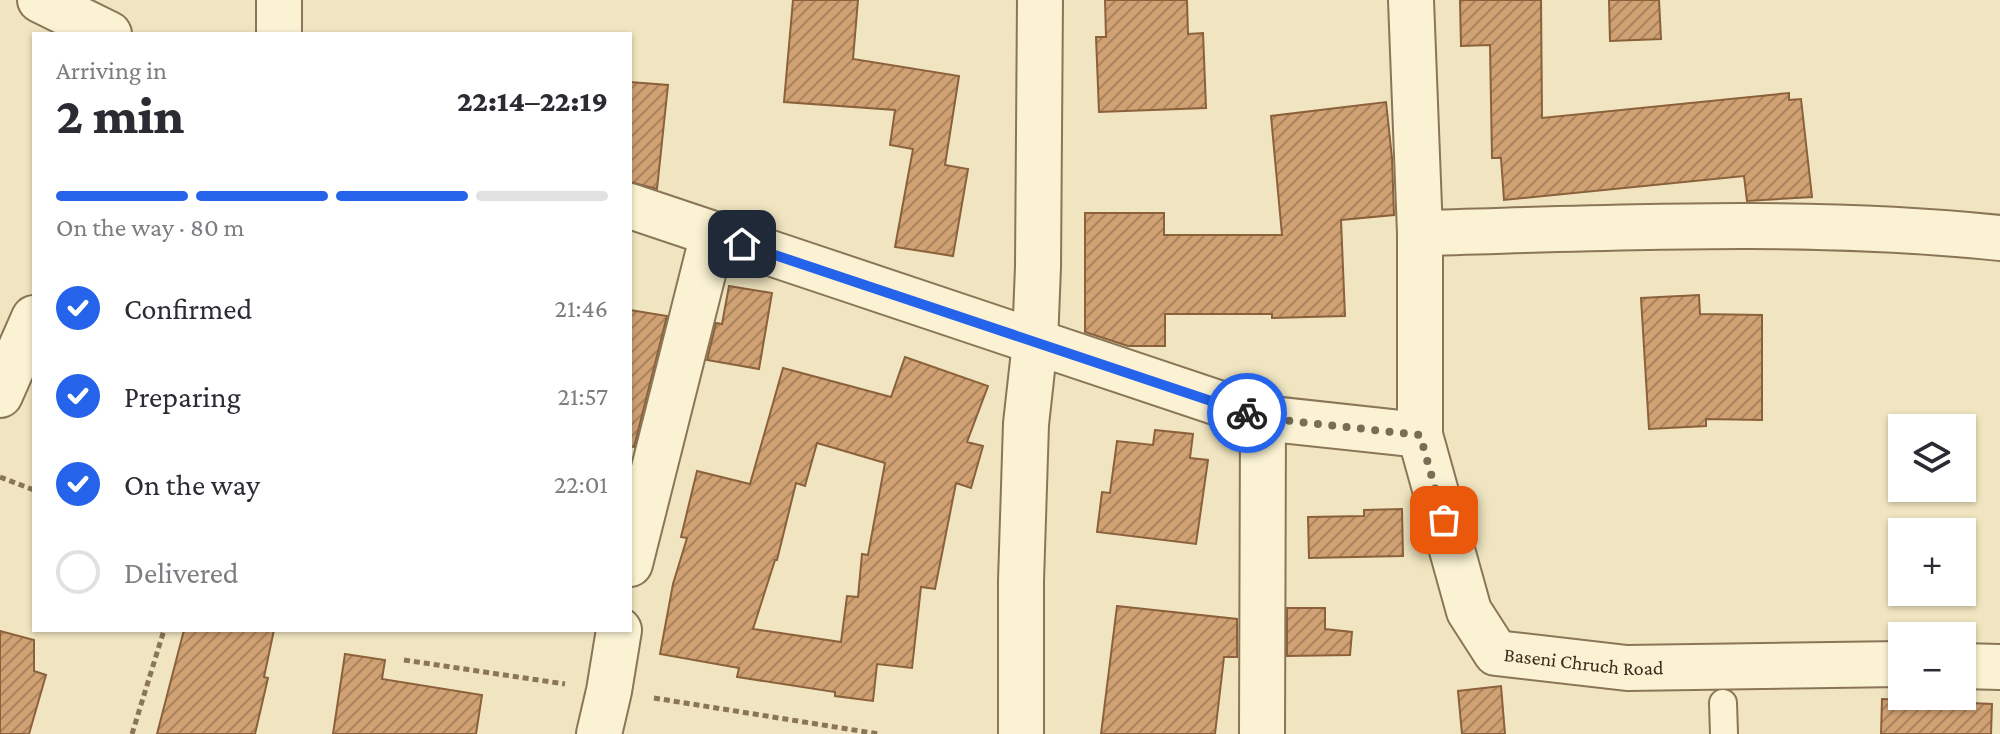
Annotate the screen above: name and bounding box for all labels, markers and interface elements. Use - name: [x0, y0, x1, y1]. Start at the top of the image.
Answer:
- text: Arriving in: [56, 56, 167, 85]
- text: 22:14–22:19: [457, 84, 608, 117]
- text: 2 min: [56, 86, 184, 144]
- pin: [708, 210, 776, 278]
- text: On the way · 80 m: [56, 213, 244, 242]
- icon: home: [720, 222, 764, 266]
- icon: check: [56, 286, 100, 330]
- text: Confirmed: [124, 292, 252, 325]
- text: 21:46: [555, 294, 608, 323]
- courier: [1207, 373, 1287, 453]
- icon: check: [56, 374, 100, 418]
- text: Preparing: [124, 380, 241, 413]
- text: 21:57: [558, 382, 608, 411]
- icon: bike: [1225, 391, 1269, 435]
- map controls: [1888, 414, 1976, 710]
- button: layers: [1888, 414, 1976, 502]
- icon: check: [56, 462, 100, 506]
- text: On the way: [124, 468, 260, 501]
- text: 22:01: [554, 470, 608, 499]
- pin: [1410, 486, 1478, 554]
- icon: bag: [1422, 498, 1466, 542]
- button: +: [1888, 518, 1976, 606]
- text: Delivered: [124, 556, 239, 589]
- button: −: [1888, 622, 1976, 710]
- street label: Baseni Chruch Road: [1503, 643, 1664, 679]

